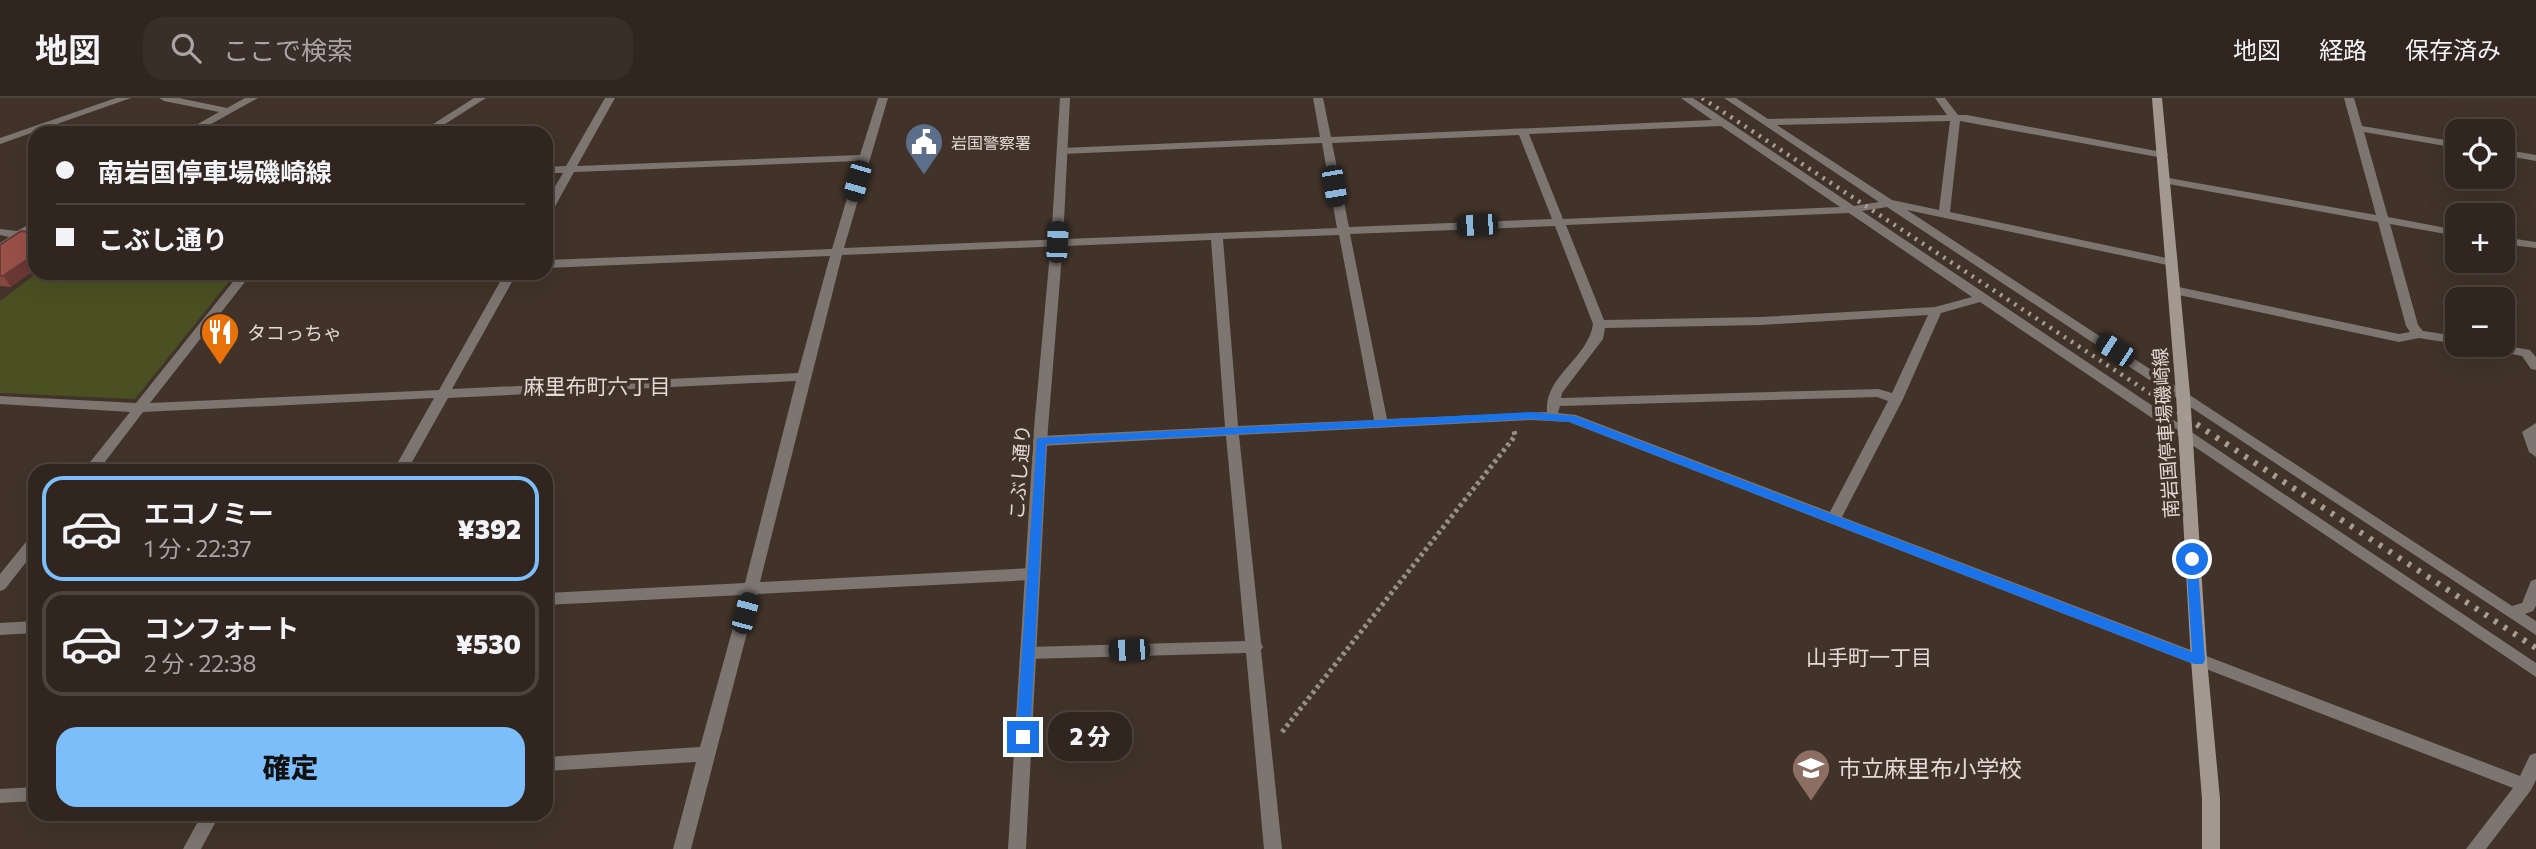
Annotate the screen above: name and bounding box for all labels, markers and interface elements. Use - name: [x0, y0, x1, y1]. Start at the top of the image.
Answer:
- search box: [143, 17, 633, 80]
- text: 地図: [35, 28, 101, 69]
- icon: search: [167, 29, 205, 67]
- text: ここで検索: [223, 34, 353, 65]
- text: 地図: [2233, 35, 2281, 64]
- text: 経路: [2319, 35, 2367, 64]
- text: 保存済み: [2405, 35, 2501, 64]
- map controls: [2445, 119, 2515, 357]
- button: locate: [2445, 119, 2515, 189]
- public building icon: 岩国警察署: [903, 121, 945, 176]
- place label: 岩国警察署: [951, 133, 1031, 152]
- text: 南岩国停車場磯崎線: [98, 156, 332, 187]
- car: [842, 158, 873, 204]
- car: [1321, 163, 1348, 209]
- button: +: [2445, 203, 2515, 273]
- car: [1456, 213, 1499, 237]
- car: [1046, 220, 1069, 264]
- text: こぶし通り: [98, 223, 228, 254]
- button: −: [2445, 287, 2515, 357]
- restaurant icon: タコっちゃ: [199, 311, 241, 366]
- place label: タコっちゃ: [247, 321, 342, 344]
- car: [2092, 330, 2139, 370]
- street label: 南岩国停車場磯崎線: [2148, 347, 2182, 519]
- district label: 麻里布町六丁目: [524, 373, 671, 398]
- street label: こぶし通り: [1004, 424, 1034, 520]
- icon: car: [60, 497, 123, 560]
- text: エコノミー: [144, 497, 274, 528]
- text: ¥392: [458, 513, 521, 544]
- text: 1 分 · 22:37: [144, 534, 252, 562]
- route start: [2176, 543, 2208, 575]
- car: [730, 590, 761, 636]
- icon: car: [60, 612, 123, 675]
- text: コンフォート: [144, 612, 299, 643]
- text: ¥530: [456, 628, 521, 659]
- car: [1108, 639, 1151, 661]
- district label: 山手町一丁目: [1806, 644, 1932, 669]
- text: 2 分 · 22:38: [144, 649, 256, 677]
- callout: 2 分: [1048, 712, 1132, 762]
- route end: [1007, 721, 1039, 753]
- text: 2 分: [1070, 722, 1110, 750]
- button: 確定: [56, 727, 525, 807]
- school or university icon: 市立麻里布小学校: [1790, 747, 1832, 802]
- place label: 市立麻里布小学校: [1838, 754, 2022, 782]

